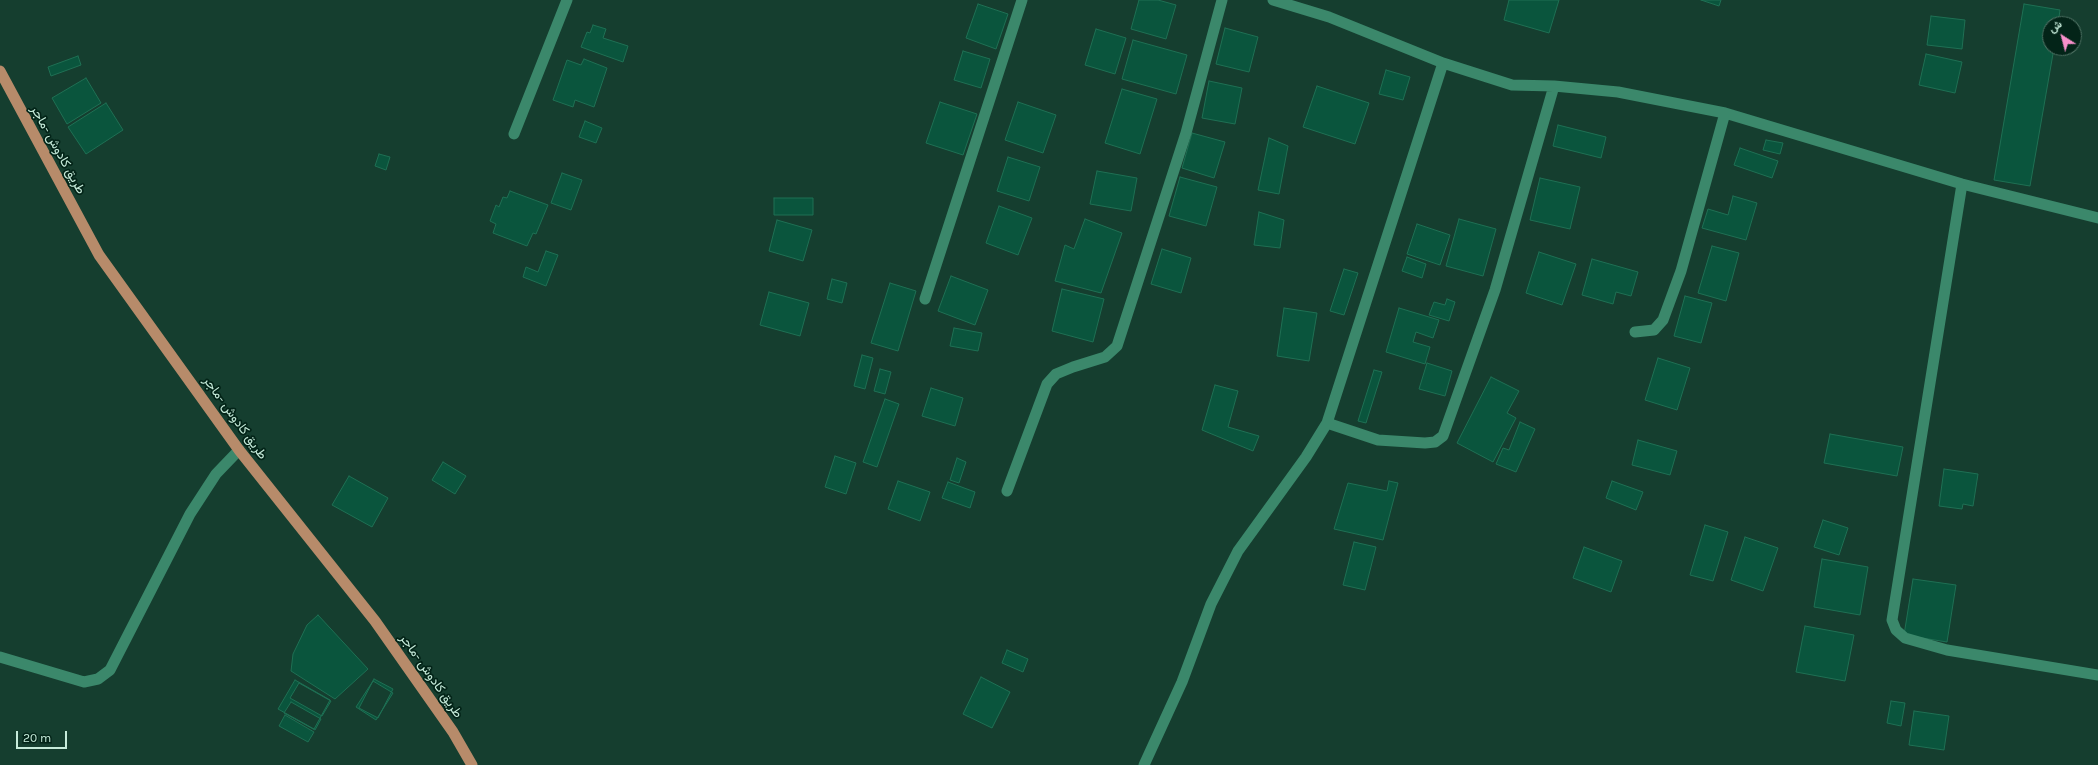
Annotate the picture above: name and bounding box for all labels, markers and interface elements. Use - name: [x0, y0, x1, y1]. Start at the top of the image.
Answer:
- north arrow: [2042, 16, 2082, 56]
- text: ش: [2046, 18, 2064, 36]
- street label: طريق كادوش -ماجر: [27, 103, 89, 197]
- street label: طريق كادوش -ماجر: [200, 373, 270, 463]
- street label: طريق كادوش -ماجر: [396, 631, 466, 721]
- scale bar: [18, 723, 69, 749]
- text: 20 m: [23, 731, 51, 745]

